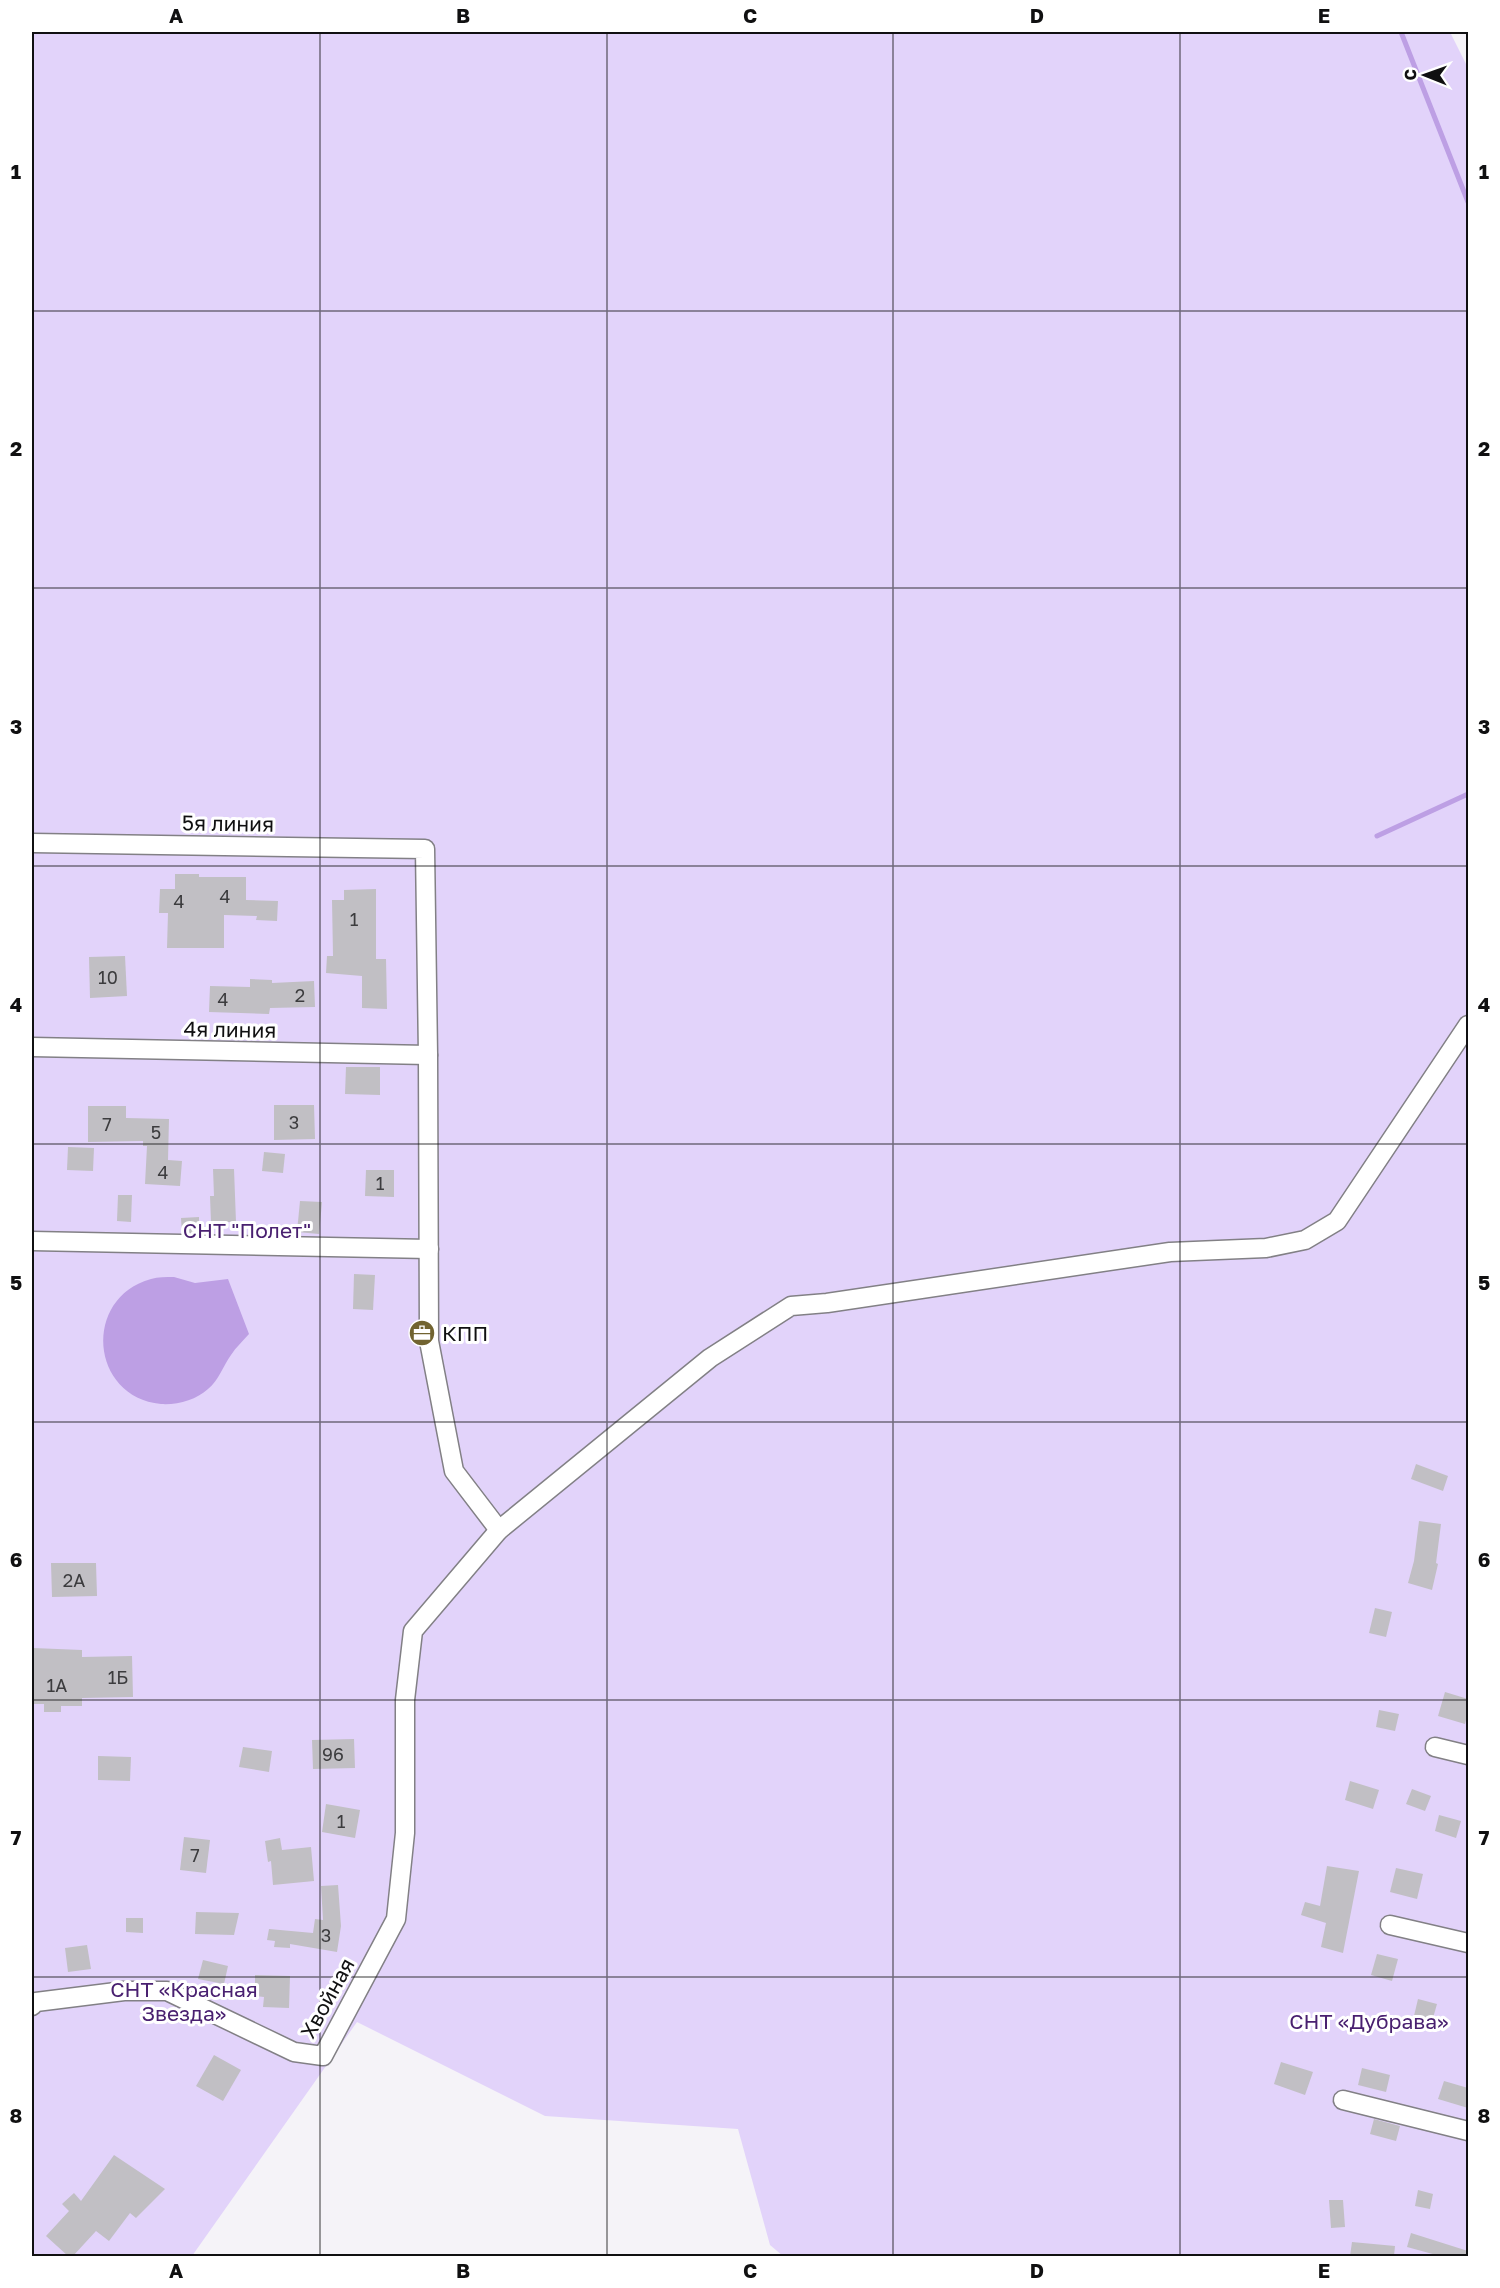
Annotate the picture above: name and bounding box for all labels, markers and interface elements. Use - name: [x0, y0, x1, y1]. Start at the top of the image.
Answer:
- text: A: [169, 3, 183, 27]
- text: B: [456, 3, 470, 27]
- text: C: [743, 3, 757, 27]
- text: D: [1030, 3, 1044, 27]
- text: E: [1318, 3, 1330, 27]
- north arrow: [1395, 45, 1455, 105]
- text: С: [1400, 69, 1420, 81]
- text: 1: [11, 159, 21, 183]
- text: 1: [1479, 159, 1489, 183]
- text: 2: [10, 436, 22, 460]
- text: 2: [1478, 436, 1490, 460]
- text: 3: [10, 714, 22, 738]
- text: 3: [1478, 714, 1490, 738]
- street label: 5я линия: [182, 809, 274, 837]
- house number: 4: [220, 885, 231, 907]
- house number: 4: [174, 890, 185, 912]
- house number: 1: [350, 908, 359, 930]
- house number: 10: [98, 966, 118, 988]
- house number: 2: [295, 984, 305, 1006]
- house number: 4: [218, 988, 229, 1010]
- text: 4: [10, 992, 22, 1016]
- text: 4: [1478, 992, 1490, 1016]
- street label: 4я линия: [183, 1015, 277, 1043]
- house number: 3: [289, 1111, 299, 1133]
- house number: 7: [102, 1113, 112, 1135]
- house number: 5: [151, 1121, 161, 1143]
- house number: 4: [158, 1161, 169, 1183]
- house number: 1: [376, 1172, 385, 1194]
- park label: СНТ "Полет": [183, 1217, 311, 1243]
- text: 5: [10, 1270, 22, 1294]
- text: 5: [1478, 1270, 1490, 1294]
- office icon: КПП: [407, 1318, 437, 1348]
- place label: КПП: [442, 1320, 488, 1346]
- text: 6: [10, 1547, 22, 1571]
- text: 6: [1478, 1547, 1490, 1571]
- house number: 2А: [63, 1569, 85, 1591]
- house number: 1Б: [108, 1666, 128, 1688]
- house number: 1А: [47, 1674, 67, 1696]
- house number: 96: [322, 1743, 344, 1765]
- house number: 1: [337, 1810, 346, 1832]
- text: 7: [11, 1825, 22, 1849]
- text: 7: [1479, 1825, 1490, 1849]
- house number: 7: [190, 1844, 200, 1866]
- house number: 3: [321, 1924, 331, 1946]
- street label: Хвойная: [294, 1953, 360, 2043]
- park label: СНТ «Красная Звезда»: [110, 1976, 258, 2026]
- park label: СНТ «Дубрава»: [1289, 2008, 1449, 2034]
- text: 8: [10, 2103, 22, 2127]
- text: 8: [1478, 2103, 1490, 2127]
- text: A: [169, 2258, 183, 2282]
- text: B: [456, 2258, 470, 2282]
- text: C: [743, 2258, 757, 2282]
- text: D: [1030, 2258, 1044, 2282]
- text: E: [1318, 2258, 1330, 2282]

